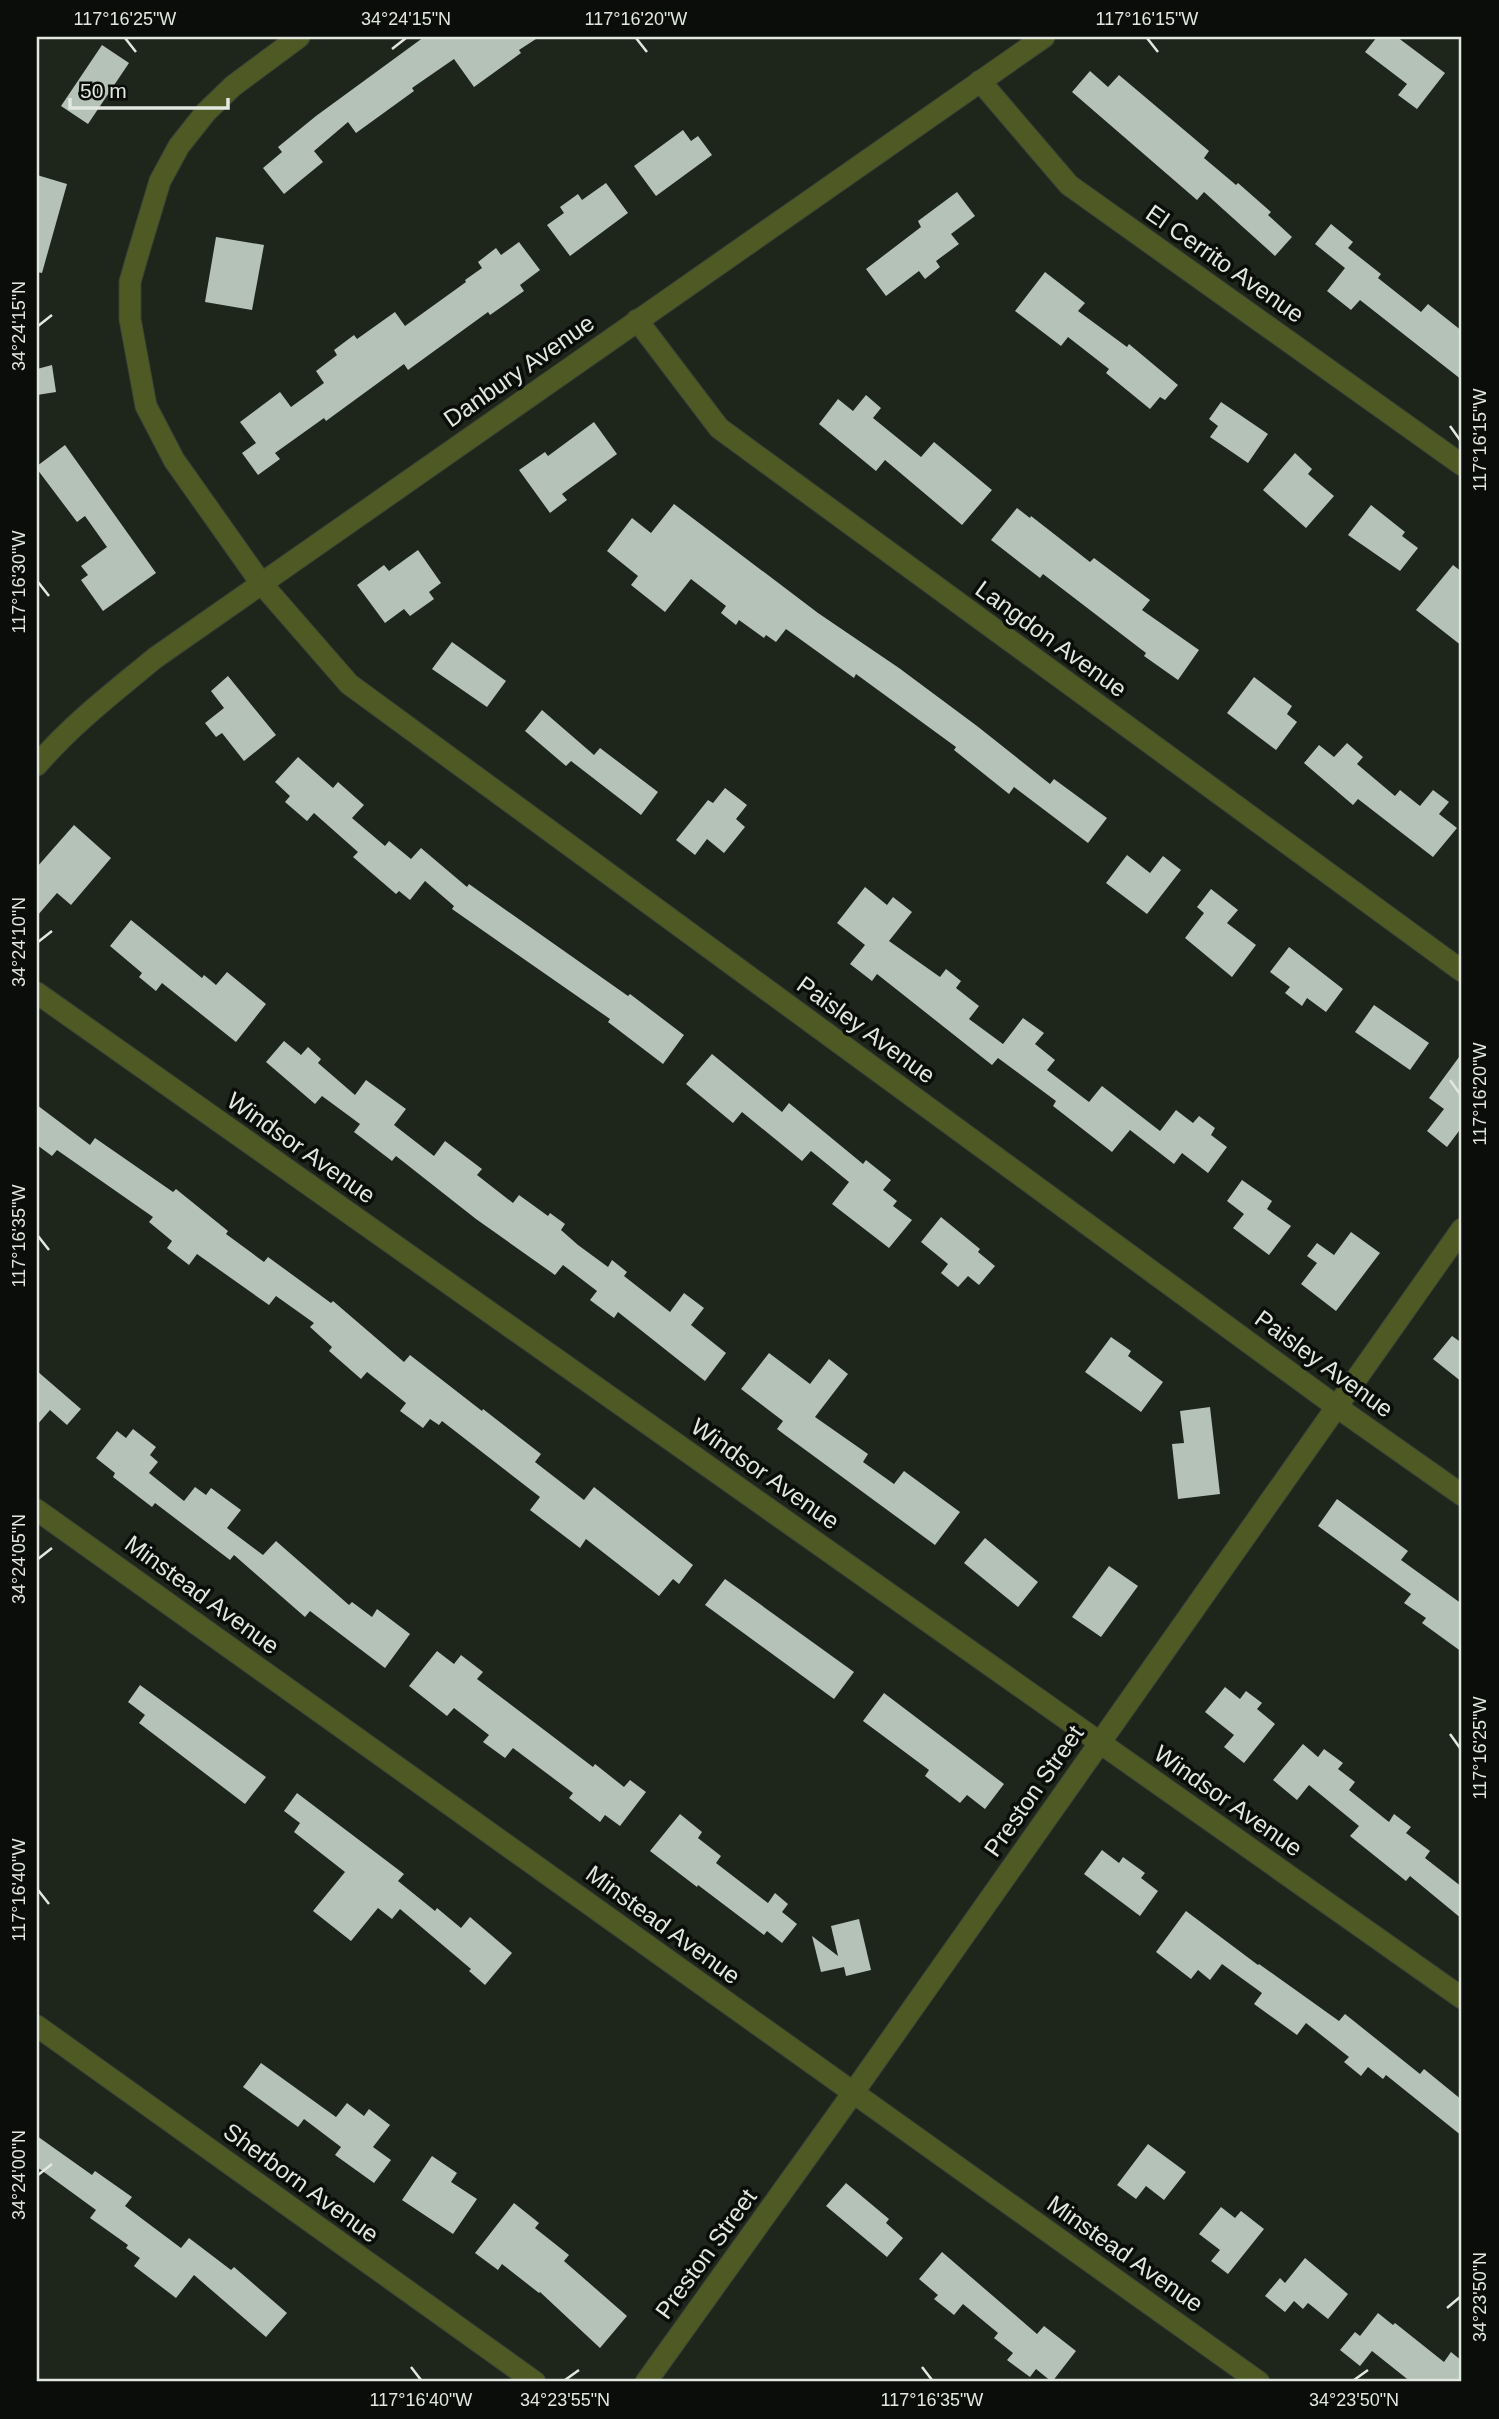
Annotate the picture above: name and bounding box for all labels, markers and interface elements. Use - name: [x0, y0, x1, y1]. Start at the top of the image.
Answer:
- text: 117°16'25"W: [74, 9, 176, 29]
- text: 34°24'15"N: [361, 9, 451, 29]
- text: 117°16'20"W: [585, 9, 687, 29]
- text: 117°16'15"W: [1096, 9, 1198, 29]
- scale bar: [70, 66, 228, 110]
- text: 50 m: [80, 79, 127, 102]
- street label: El Cerrito Avenue: [1141, 199, 1309, 328]
- text: 34°24'15"N: [9, 281, 29, 371]
- street label: Danbury Avenue: [438, 309, 599, 432]
- text: 117°16'15"W: [1470, 389, 1490, 491]
- text: 117°16'30"W: [9, 531, 29, 633]
- street label: Langdon Avenue: [971, 575, 1132, 702]
- text: 34°24'10"N: [9, 897, 29, 987]
- street label: Paisley Avenue: [792, 971, 940, 1089]
- text: 117°16'20"W: [1470, 1043, 1490, 1145]
- street label: Windsor Avenue: [222, 1087, 380, 1209]
- text: 117°16'35"W: [9, 1185, 29, 1287]
- street label: Paisley Avenue: [1250, 1305, 1398, 1423]
- street label: Windsor Avenue: [686, 1413, 844, 1535]
- text: 34°24'05"N: [9, 1514, 29, 1604]
- street label: Minstead Avenue: [120, 1530, 285, 1660]
- text: 117°16'25"W: [1470, 1697, 1490, 1799]
- street label: Preston Street: [979, 1720, 1089, 1861]
- street label: Windsor Avenue: [1149, 1740, 1307, 1862]
- text: 117°16'40"W: [9, 1839, 29, 1941]
- street label: Minstead Avenue: [581, 1860, 746, 1990]
- street label: Sherborn Avenue: [219, 2117, 384, 2248]
- text: 34°24'00"N: [9, 2130, 29, 2220]
- street label: Preston Street: [650, 2183, 762, 2324]
- street label: Minstead Avenue: [1042, 2190, 1208, 2317]
- text: 34°23'50"N: [1470, 2252, 1490, 2342]
- text: 117°16'40"W: [370, 2390, 472, 2410]
- text: 34°23'55"N: [520, 2390, 610, 2410]
- text: 117°16'35"W: [881, 2390, 983, 2410]
- text: 34°23'50"N: [1309, 2390, 1399, 2410]

